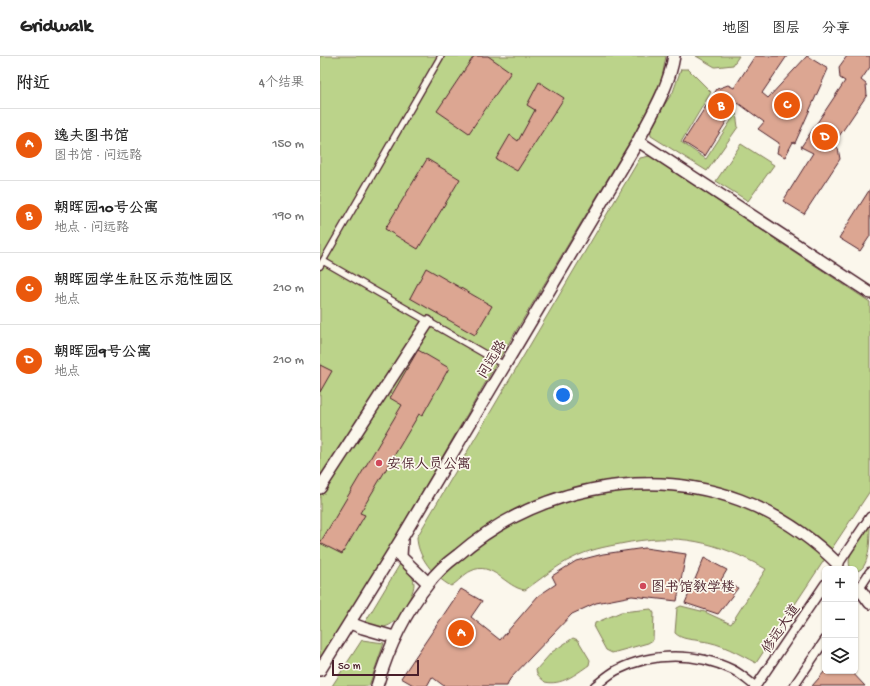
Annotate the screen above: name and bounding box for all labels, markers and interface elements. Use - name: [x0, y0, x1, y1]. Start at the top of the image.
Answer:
- text: Gridwalk: [20, 16, 92, 39]
- text: 地图: [722, 21, 750, 38]
- text: 图层: [772, 21, 800, 38]
- text: 分享: [822, 21, 850, 38]
- text: 附近: [16, 75, 50, 95]
- text: 4个结果: [259, 76, 304, 91]
- pin: C: [774, 90, 800, 120]
- pin: B: [708, 91, 734, 121]
- pin: D: [812, 122, 838, 152]
- text: 逸夫图书馆: [54, 128, 129, 146]
- text: A: [25, 137, 33, 152]
- text: 150 m: [272, 137, 304, 152]
- text: 图书馆 · 问远路: [54, 149, 142, 164]
- text: 朝晖园10号公寓: [54, 200, 159, 218]
- text: B: [26, 209, 32, 224]
- text: 190 m: [273, 209, 304, 224]
- text: 地点 · 问远路: [54, 221, 129, 236]
- text: 朝晖园学生社区示范性园区: [54, 272, 234, 290]
- text: C: [25, 281, 33, 296]
- text: 210 m: [273, 281, 304, 296]
- text: 地点: [54, 293, 80, 308]
- street label: 问远路: [474, 337, 511, 383]
- text: 朝晖园9号公寓: [54, 344, 152, 362]
- text: D: [25, 353, 33, 368]
- text: 210 m: [273, 353, 304, 368]
- text: 地点: [54, 365, 80, 380]
- your location: [553, 385, 573, 405]
- place label: 安保人员公寓: [387, 456, 471, 474]
- marker: 安保人员公寓: [374, 458, 384, 468]
- map controls: [822, 566, 858, 674]
- button: +: [822, 566, 858, 602]
- place label: 图书馆教学楼: [651, 579, 735, 597]
- marker: 图书馆教学楼: [638, 581, 648, 591]
- street label: 修远大道: [759, 601, 805, 657]
- button: −: [822, 602, 858, 638]
- pin: A: [448, 618, 474, 648]
- button: layers: [822, 638, 858, 674]
- scale bar: [332, 658, 419, 677]
- text: 50 m: [338, 661, 360, 673]

